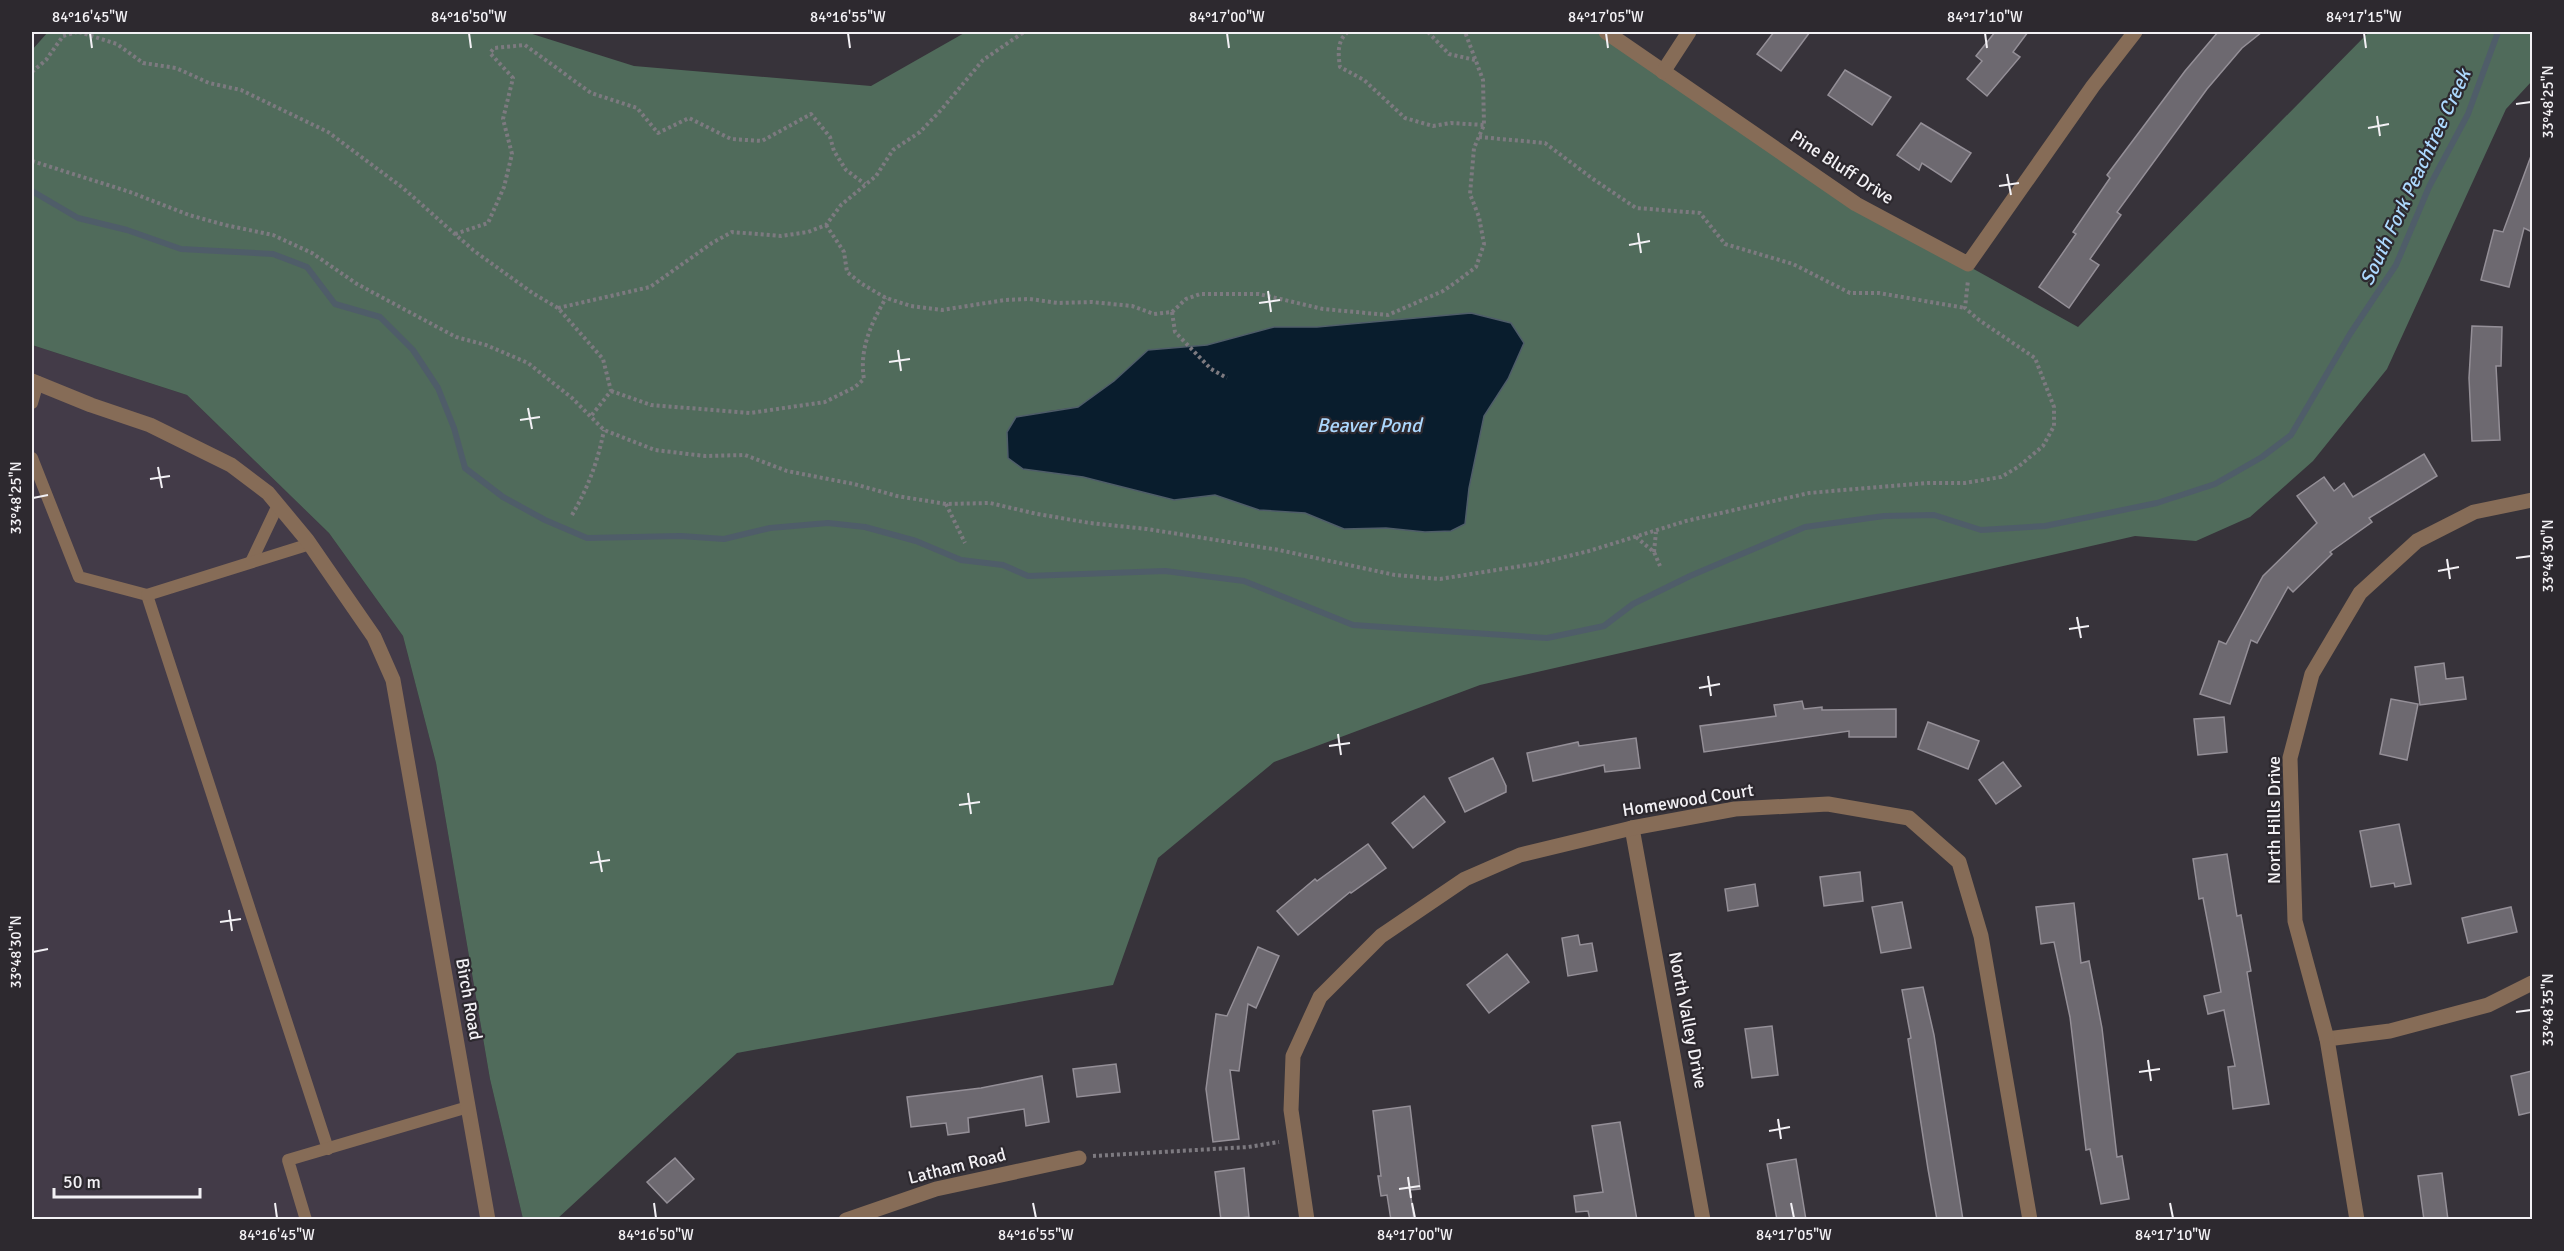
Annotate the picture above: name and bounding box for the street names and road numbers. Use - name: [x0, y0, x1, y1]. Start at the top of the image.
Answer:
- street label: Pine Bluff Drive: [1786, 125, 1898, 209]
- street label: North Hills Drive: [2263, 756, 2285, 884]
- street label: Homewood Court: [1621, 779, 1755, 821]
- street label: North Valley Drive: [1664, 950, 1712, 1090]
- street label: Birch Road: [451, 956, 487, 1042]
- street label: Latham Road: [906, 1143, 1008, 1189]

